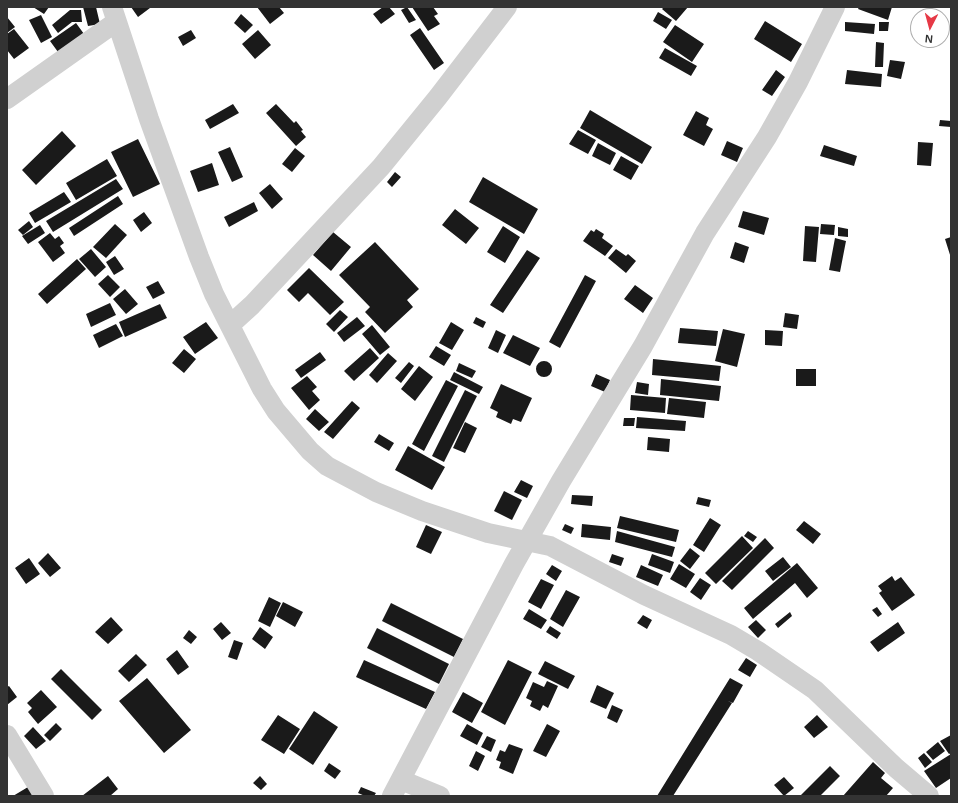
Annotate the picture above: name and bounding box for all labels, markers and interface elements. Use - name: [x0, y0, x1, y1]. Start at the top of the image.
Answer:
- north arrow: [910, 8, 950, 48]
- text: N: [924, 33, 933, 45]

